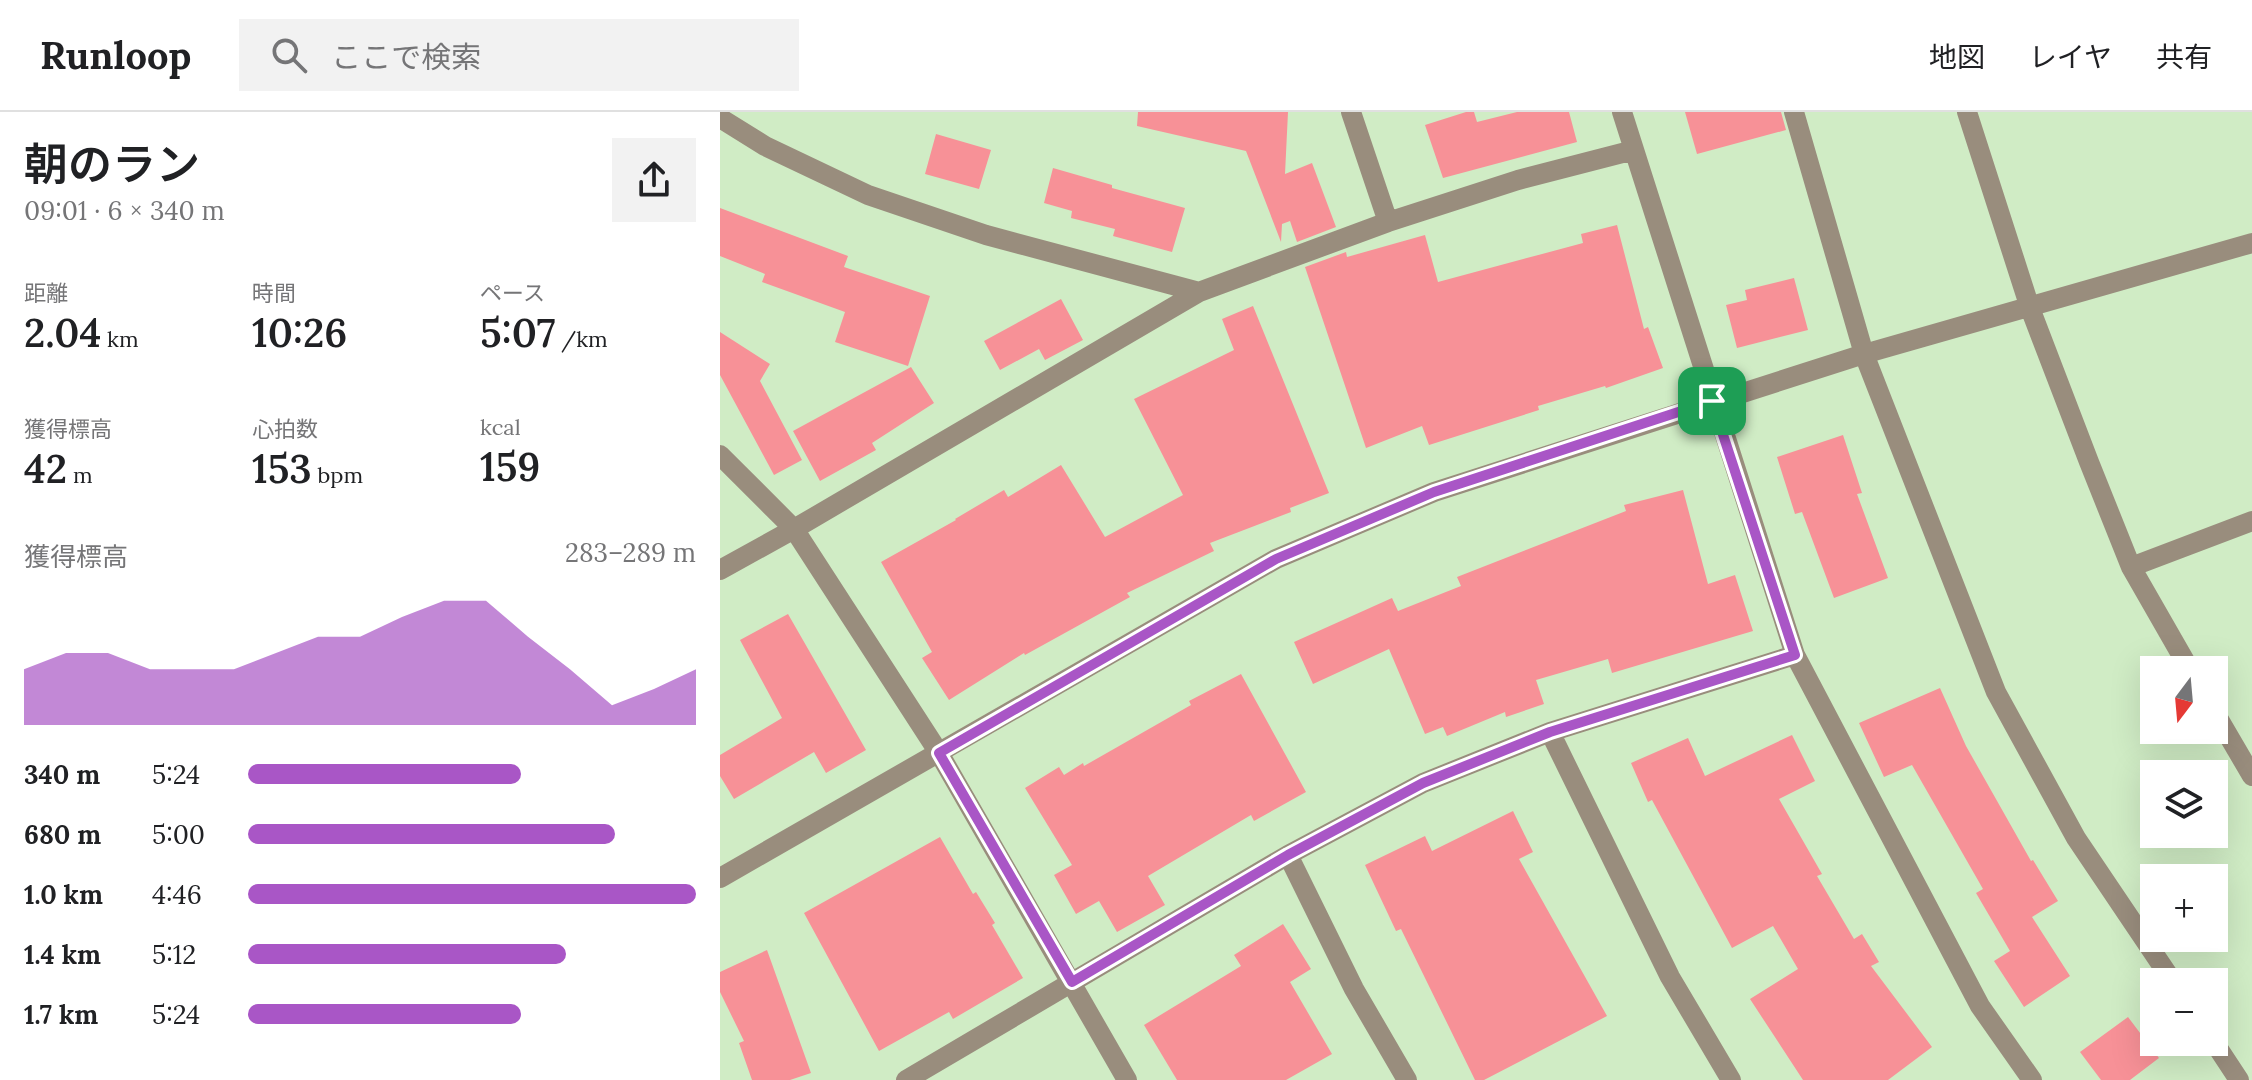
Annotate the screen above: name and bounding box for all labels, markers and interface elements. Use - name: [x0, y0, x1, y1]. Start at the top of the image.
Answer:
- search box: [239, 19, 799, 91]
- text: Runloop: [40, 31, 191, 79]
- icon: search: [267, 33, 311, 77]
- text: ここで検索: [331, 38, 481, 76]
- text: 地図: [1929, 39, 1985, 75]
- text: レイヤ: [2029, 39, 2112, 75]
- text: 共有: [2156, 39, 2212, 75]
- text: 朝のラン: [24, 136, 200, 192]
- button: share: [612, 138, 696, 222]
- text: 09:01 · 6 × 340 m: [24, 194, 225, 227]
- text: 距離: [24, 279, 68, 307]
- text: 時間: [252, 279, 296, 307]
- text: ペース: [480, 279, 545, 307]
- text: 2.04: [24, 307, 101, 358]
- text: 10:26: [252, 307, 347, 358]
- text: 5:07: [480, 307, 555, 358]
- text: km: [101, 325, 139, 353]
- text: /km: [555, 325, 608, 353]
- pin: [1678, 367, 1746, 435]
- icon: arrive: [1690, 379, 1734, 423]
- text: kcal: [480, 413, 521, 441]
- text: 獲得標高: [24, 415, 112, 443]
- text: 心拍数: [252, 415, 318, 443]
- text: 159: [480, 441, 540, 492]
- text: 42: [24, 443, 67, 494]
- text: 153: [252, 443, 312, 494]
- text: m: [67, 461, 93, 489]
- text: bpm: [312, 461, 363, 489]
- text: 283–289 m: [565, 536, 696, 569]
- text: 獲得標高: [24, 540, 128, 573]
- north arrow: [2140, 656, 2228, 744]
- map controls: [2140, 656, 2228, 1056]
- text: 340 m: [24, 758, 100, 791]
- text: 5:24: [152, 758, 200, 791]
- button: layers: [2140, 760, 2228, 848]
- text: 680 m: [24, 818, 101, 851]
- text: 5:00: [152, 818, 205, 851]
- button: +: [2140, 864, 2228, 952]
- text: 1.0 km: [24, 878, 103, 911]
- text: 4:46: [152, 878, 202, 911]
- text: 1.4 km: [24, 938, 101, 971]
- text: 5:12: [152, 938, 196, 971]
- button: −: [2140, 968, 2228, 1056]
- text: 1.7 km: [24, 998, 98, 1031]
- text: 5:24: [152, 998, 200, 1031]

